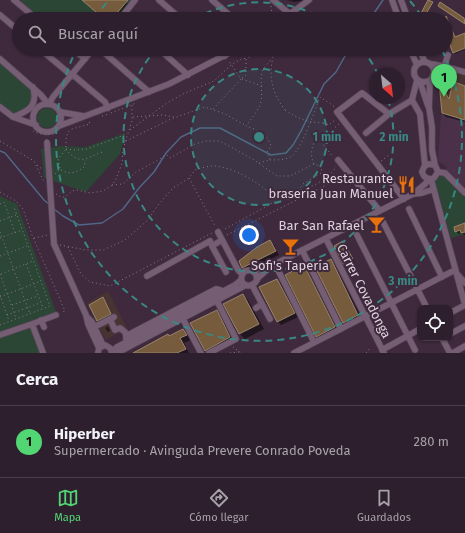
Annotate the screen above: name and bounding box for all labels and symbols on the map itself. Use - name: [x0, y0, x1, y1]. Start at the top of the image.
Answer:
- pin: 1: [431, 64, 457, 97]
- north arrow: [369, 68, 405, 104]
- centre of rings: [252, 130, 266, 144]
- text: 1 min: [313, 130, 341, 144]
- text: 2 min: [379, 130, 409, 144]
- place label: Restaurante brasería Juan Manuel: [268, 171, 393, 201]
- restaurant icon: Restaurante brasería Juan Manuel: [396, 175, 416, 195]
- bar icon: Bar San Rafael: [367, 215, 387, 235]
- place label: Bar San Rafael: [278, 218, 364, 233]
- your location: [239, 225, 259, 245]
- bar icon: Sofi's Tapería: [280, 236, 300, 256]
- street label: Carrer Covadonga: [334, 241, 394, 341]
- place label: Sofi's Tapería: [251, 258, 329, 273]
- text: 3 min: [387, 274, 418, 288]

